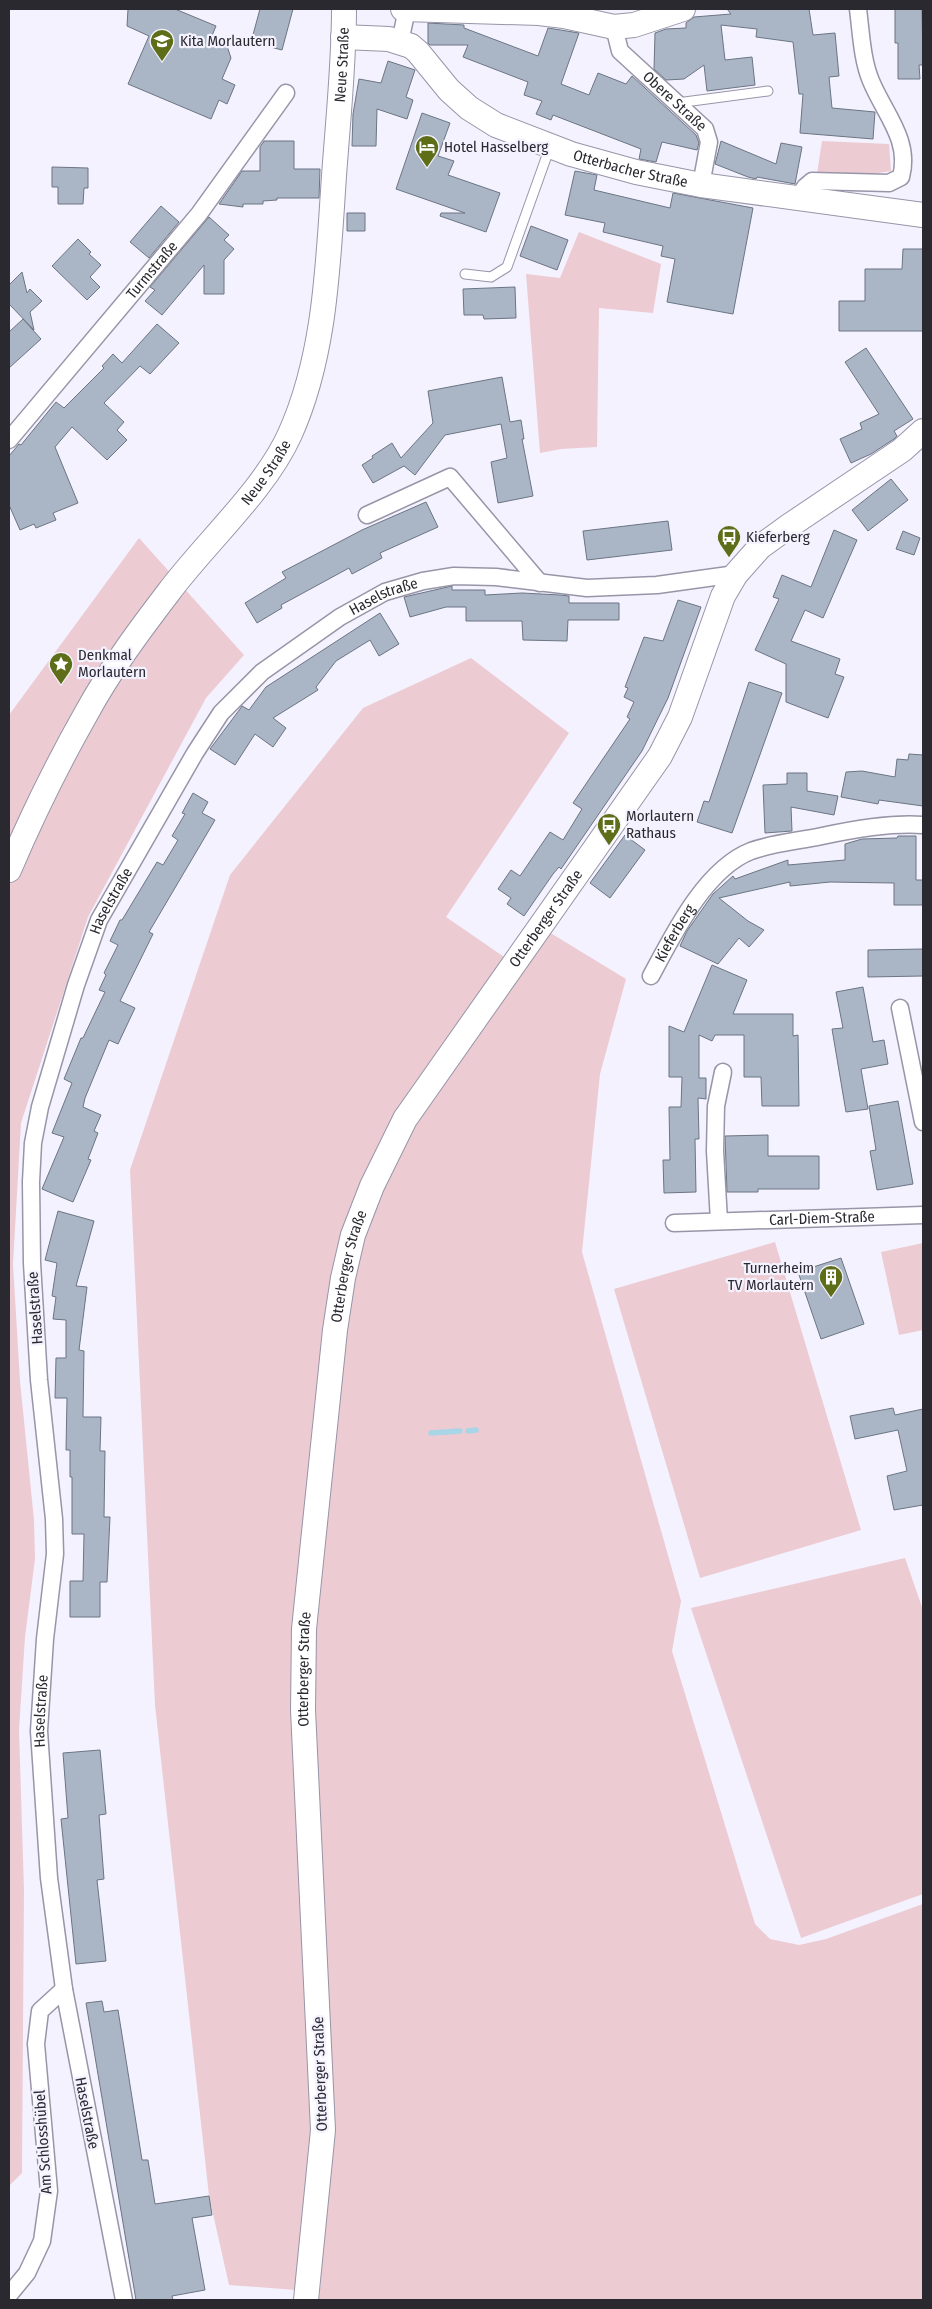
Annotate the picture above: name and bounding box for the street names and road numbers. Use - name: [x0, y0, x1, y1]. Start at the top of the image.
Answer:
- street label: Neue Straße: [331, 27, 353, 103]
- street label: Obere Straße: [639, 67, 710, 135]
- street label: Otterbacher Straße: [571, 146, 689, 191]
- street label: Turmstraße: [122, 238, 181, 303]
- street label: Neue Straße: [237, 437, 295, 509]
- street label: Haselstraße: [346, 574, 420, 619]
- street label: Haselstraße: [86, 865, 136, 936]
- street label: Otterberger Straße: [505, 866, 586, 971]
- street label: Kieferberg: [651, 901, 699, 965]
- street label: Otterberger Straße: [327, 1208, 371, 1324]
- street label: Carl-Diem-Straße: [769, 1208, 875, 1229]
- street label: Haselstraße: [23, 1271, 47, 1345]
- street label: Otterberger Straße: [294, 1611, 315, 1727]
- street label: Haselstraße: [30, 1674, 52, 1748]
- street label: Otterberger Straße: [309, 2016, 331, 2132]
- street label: Haselstraße: [71, 2075, 103, 2151]
- street label: Am Schlosshübel: [30, 2089, 56, 2195]

